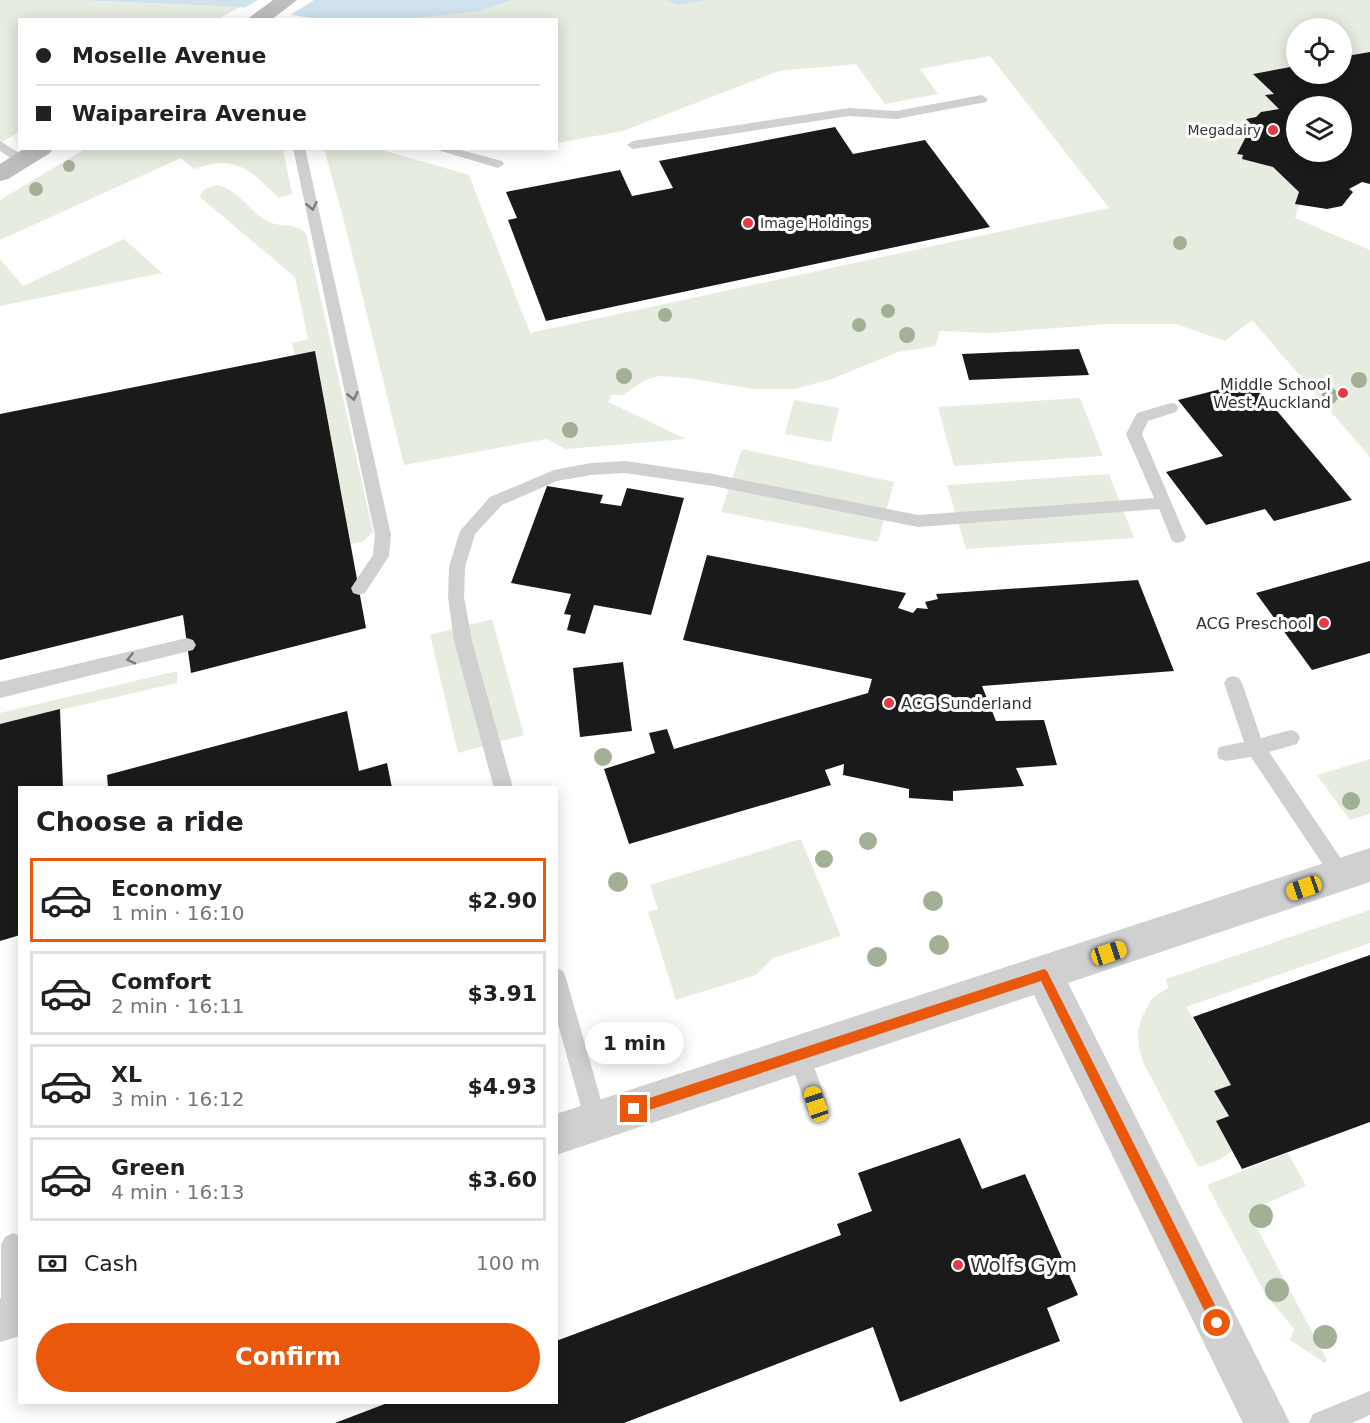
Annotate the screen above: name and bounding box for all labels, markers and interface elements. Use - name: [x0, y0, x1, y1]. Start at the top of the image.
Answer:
- map controls: [1286, 18, 1352, 162]
- button: locate: [1286, 18, 1352, 84]
- text: Moselle Avenue: [72, 43, 266, 68]
- button: layers: [1286, 96, 1352, 162]
- text: Waipareira Avenue: [72, 101, 307, 126]
- place label: Megadairy: [1187, 122, 1261, 138]
- marker: Megadairy: [1266, 123, 1280, 137]
- one-way arrow: [305, 200, 318, 210]
- place label: Image Holdings: [760, 215, 869, 231]
- marker: Image Holdings: [741, 216, 755, 230]
- place label: Middle School West Auckland: [1213, 375, 1331, 412]
- marker: Middle School West Auckland: [1336, 386, 1350, 400]
- one-way arrow: [346, 391, 359, 401]
- place label: ACG Preschool: [1196, 614, 1312, 633]
- marker: ACG Preschool: [1317, 616, 1331, 630]
- one-way arrow: [126, 651, 136, 664]
- place label: ACG Sunderland: [901, 694, 1032, 713]
- marker: ACG Sunderland: [882, 696, 896, 710]
- text: Choose a ride: [36, 806, 244, 837]
- icon: car: [39, 873, 93, 927]
- car: [1284, 874, 1324, 902]
- text: Economy: [111, 876, 222, 901]
- text: $2.90: [467, 888, 537, 913]
- text: 1 min · 16:10: [111, 901, 245, 925]
- car: [1089, 939, 1129, 967]
- icon: car: [39, 966, 93, 1020]
- text: Comfort: [111, 969, 211, 994]
- text: $3.91: [467, 981, 537, 1006]
- text: 2 min · 16:11: [111, 994, 245, 1018]
- callout: 1 min: [584, 1022, 684, 1064]
- text: 1 min: [603, 1031, 666, 1055]
- icon: car: [39, 1059, 93, 1113]
- text: XL: [111, 1062, 142, 1087]
- text: $4.93: [467, 1074, 537, 1099]
- car: [802, 1084, 830, 1124]
- text: 3 min · 16:12: [111, 1087, 245, 1111]
- route end: [620, 1095, 647, 1122]
- icon: car: [39, 1152, 93, 1206]
- text: Green: [111, 1155, 185, 1180]
- text: $3.60: [467, 1167, 537, 1192]
- text: 4 min · 16:13: [111, 1180, 245, 1204]
- icon: cash: [36, 1247, 69, 1280]
- text: Cash: [84, 1251, 138, 1276]
- text: 100 m: [476, 1251, 540, 1275]
- place label: Wolfs Gym: [970, 1253, 1077, 1277]
- marker: Wolfs Gym: [951, 1258, 965, 1272]
- route start: [1203, 1309, 1230, 1336]
- button: Confirm: [36, 1323, 540, 1392]

